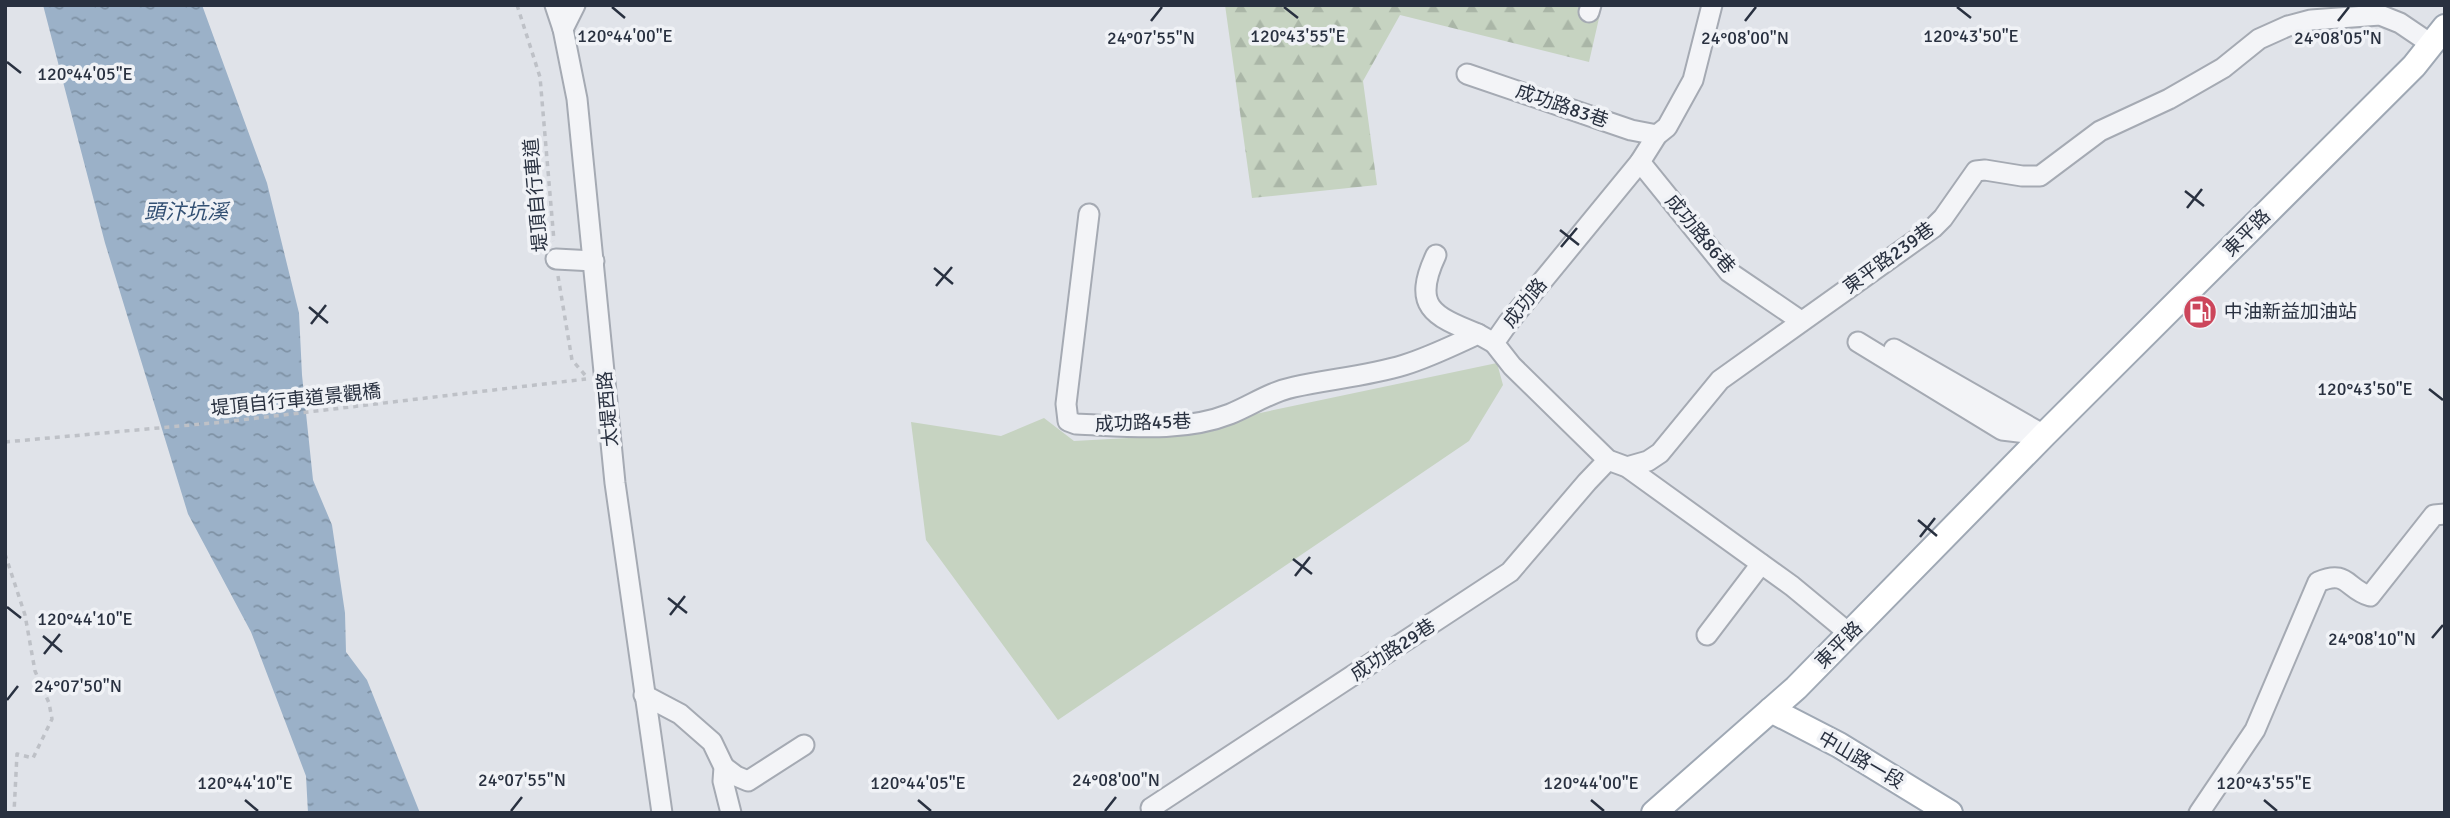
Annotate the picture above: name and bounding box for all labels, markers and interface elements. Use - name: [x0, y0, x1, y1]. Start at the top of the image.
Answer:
- text: 120°44'00"E: [577, 25, 673, 47]
- text: 120°43'55"E: [1250, 25, 1346, 47]
- text: 120°43'50"E: [1923, 25, 2019, 47]
- text: 24°07'55"N: [1107, 27, 1195, 49]
- text: 24°08'00"N: [1701, 27, 1789, 49]
- text: 24°08'05"N: [2294, 27, 2382, 49]
- text: 120°44'05"E: [37, 63, 133, 85]
- street label: 成功路83巷: [1512, 79, 1612, 133]
- street label: 堤頂自行車道: [519, 137, 553, 253]
- street label: 成功路86巷: [1660, 189, 1740, 279]
- water label: 頭汴坑溪: [144, 199, 231, 225]
- street label: 東平路: [2218, 204, 2276, 262]
- street label: 東平路239巷: [1839, 217, 1939, 299]
- street label: 成功路: [1498, 273, 1552, 333]
- fuel station icon: 中油新益加油站: [2181, 293, 2219, 331]
- place label: 中油新益加油站: [2224, 300, 2357, 324]
- street label: 太堤西路: [593, 370, 623, 448]
- text: 120°43'50"E: [2317, 378, 2413, 400]
- street label: 堤頂自行車道景觀橋: [210, 379, 382, 421]
- street label: 成功路45巷: [1094, 409, 1192, 437]
- text: 120°44'10"E: [37, 608, 133, 630]
- street label: 成功路29巷: [1346, 614, 1440, 686]
- street label: 東平路: [1810, 616, 1868, 674]
- text: 24°08'10"N: [2328, 628, 2416, 650]
- text: 24°07'50"N: [34, 675, 122, 697]
- street label: 中山路一段: [1814, 726, 1908, 794]
- text: 24°07'55"N: [478, 769, 566, 791]
- text: 24°08'00"N: [1072, 769, 1160, 791]
- text: 120°44'10"E: [197, 772, 293, 794]
- text: 120°44'05"E: [870, 772, 966, 794]
- text: 120°44'00"E: [1543, 772, 1639, 794]
- text: 120°43'55"E: [2216, 772, 2312, 794]

